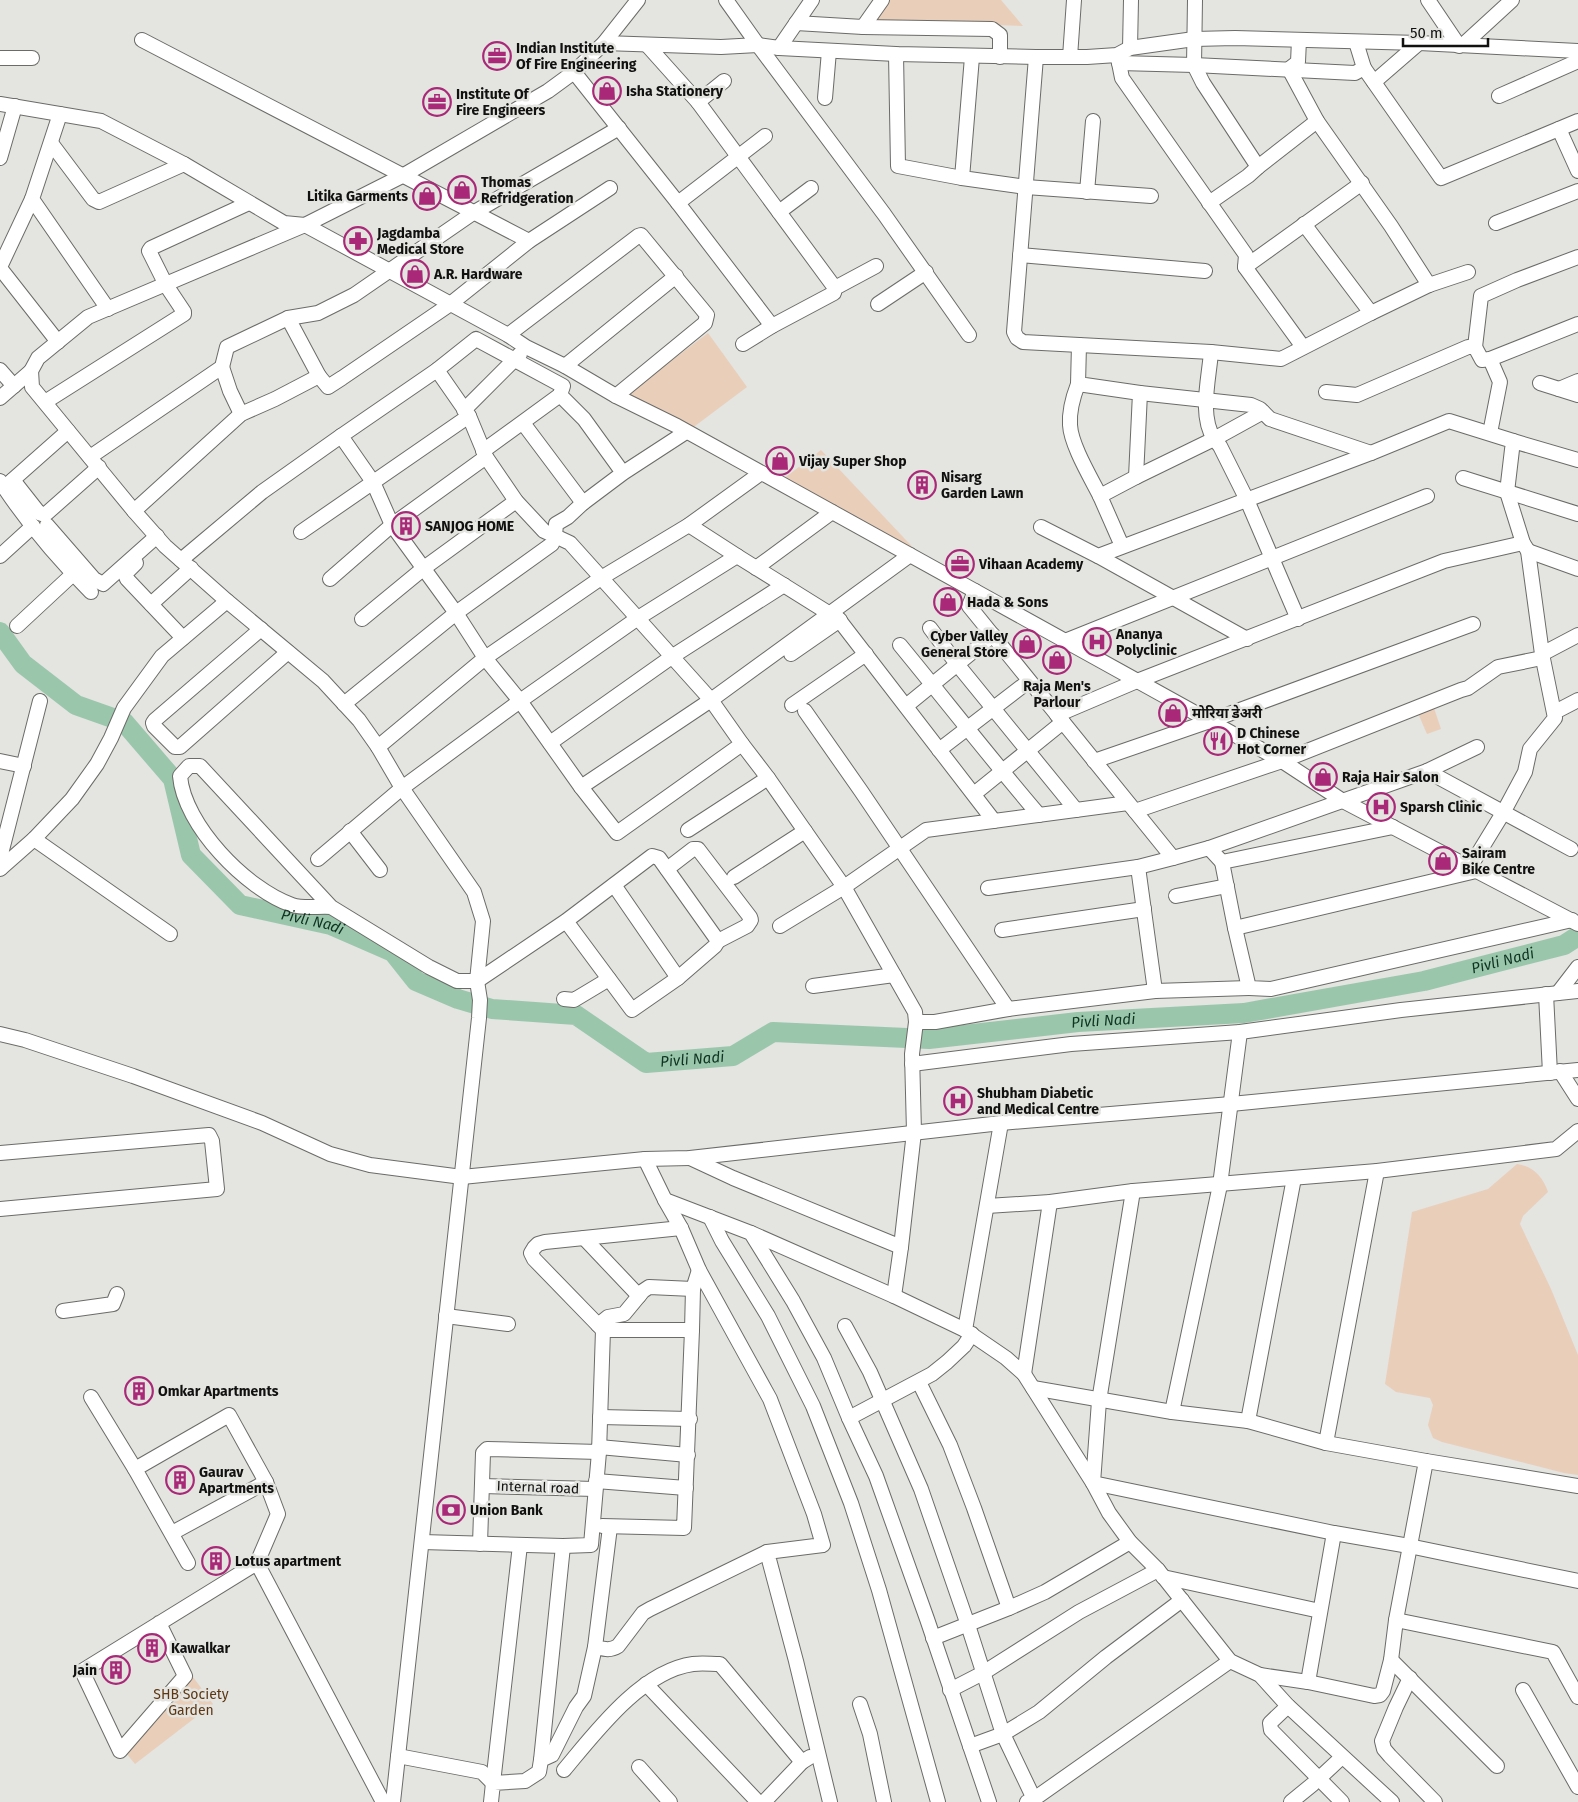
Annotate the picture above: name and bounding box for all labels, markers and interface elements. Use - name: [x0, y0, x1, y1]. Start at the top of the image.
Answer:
- scale bar: [1403, 15, 1488, 47]
- text: 50 m: [1410, 24, 1443, 42]
- place label: Indian Institute Of Fire Engineering: [516, 40, 637, 73]
- office icon: Indian Institute Of Fire Engineering: [482, 41, 512, 71]
- shop icon: Isha Stationery: [592, 76, 622, 106]
- place label: Isha Stationery: [626, 83, 724, 100]
- place label: Institute Of Fire Engineers: [456, 86, 546, 119]
- office icon: Institute Of Fire Engineers: [422, 87, 452, 117]
- place label: Thomas Refridgeration: [481, 174, 574, 207]
- shop icon: Thomas Refridgeration: [447, 175, 477, 205]
- shop icon: Litika Garments: [412, 181, 442, 211]
- place label: Litika Garments: [307, 188, 408, 205]
- place label: Jagdamba Medical Store: [376, 225, 464, 258]
- pharmacy icon: Jagdamba Medical Store: [343, 226, 373, 256]
- shop icon: A.R. Hardware: [400, 259, 430, 289]
- place label: A.R. Hardware: [433, 266, 523, 283]
- shop icon: Vijay Super Shop: [765, 446, 795, 476]
- place label: Vijay Super Shop: [798, 453, 907, 470]
- place label: Nisarg Garden Lawn: [941, 469, 1024, 502]
- building icon: Nisarg Garden Lawn: [907, 470, 937, 500]
- building icon: SANJOG HOME: [391, 511, 421, 541]
- place label: SANJOG HOME: [425, 518, 514, 535]
- office icon: Vihaan Academy: [945, 549, 975, 579]
- place label: Vihaan Academy: [978, 556, 1084, 573]
- shop icon: Hada & Sons: [933, 587, 963, 617]
- place label: Hada & Sons: [967, 594, 1049, 611]
- place label: Ananya Polyclinic: [1115, 626, 1177, 659]
- hospital icon: Ananya Polyclinic: [1082, 627, 1112, 657]
- place label: Cyber Valley General Store: [921, 628, 1009, 661]
- shop icon: Cyber Valley General Store: [1012, 629, 1042, 659]
- shop icon: Raja Men's Parlour: [1042, 645, 1072, 675]
- place label: Raja Men's Parlour: [1023, 678, 1091, 711]
- shop icon: मोरिया डेअरी: [1158, 698, 1188, 728]
- place label: मोरिया डेअरी: [1192, 704, 1263, 722]
- place label: D Chinese Hot Corner: [1237, 725, 1307, 758]
- restaurant icon: D Chinese Hot Corner: [1203, 726, 1233, 756]
- shop icon: Raja Hair Salon: [1308, 762, 1338, 792]
- place label: Raja Hair Salon: [1342, 769, 1439, 786]
- hospital icon: Sparsh Clinic: [1366, 792, 1396, 822]
- place label: Sparsh Clinic: [1400, 799, 1483, 816]
- place label: Sairam Bike Centre: [1462, 845, 1535, 878]
- shop icon: Sairam Bike Centre: [1428, 846, 1458, 876]
- water label: Pivli Nadi: [279, 905, 347, 939]
- water label: Pivli Nadi: [1469, 944, 1536, 977]
- water label: Pivli Nadi: [1070, 1010, 1136, 1032]
- water label: Pivli Nadi: [659, 1048, 725, 1071]
- place label: Shubham Diabetic and Medical Centre: [977, 1085, 1099, 1118]
- hospital icon: Shubham Diabetic and Medical Centre: [943, 1086, 973, 1116]
- building icon: Omkar Apartments: [124, 1376, 154, 1406]
- place label: Omkar Apartments: [158, 1383, 279, 1400]
- place label: Gaurav Apartments: [198, 1464, 274, 1497]
- building icon: Gaurav Apartments: [165, 1465, 195, 1495]
- street label: Internal road: [496, 1478, 580, 1497]
- bank icon: Union Bank: [436, 1495, 466, 1525]
- place label: Union Bank: [470, 1502, 543, 1519]
- building icon: Lotus apartment: [201, 1546, 231, 1576]
- place label: Lotus apartment: [235, 1553, 342, 1570]
- building icon: Kawalkar: [137, 1633, 167, 1663]
- place label: Kawalkar: [171, 1640, 231, 1657]
- building icon: Jain: [101, 1655, 131, 1685]
- place label: Jain: [72, 1662, 97, 1679]
- park label: SHB Society Garden: [153, 1686, 229, 1719]

